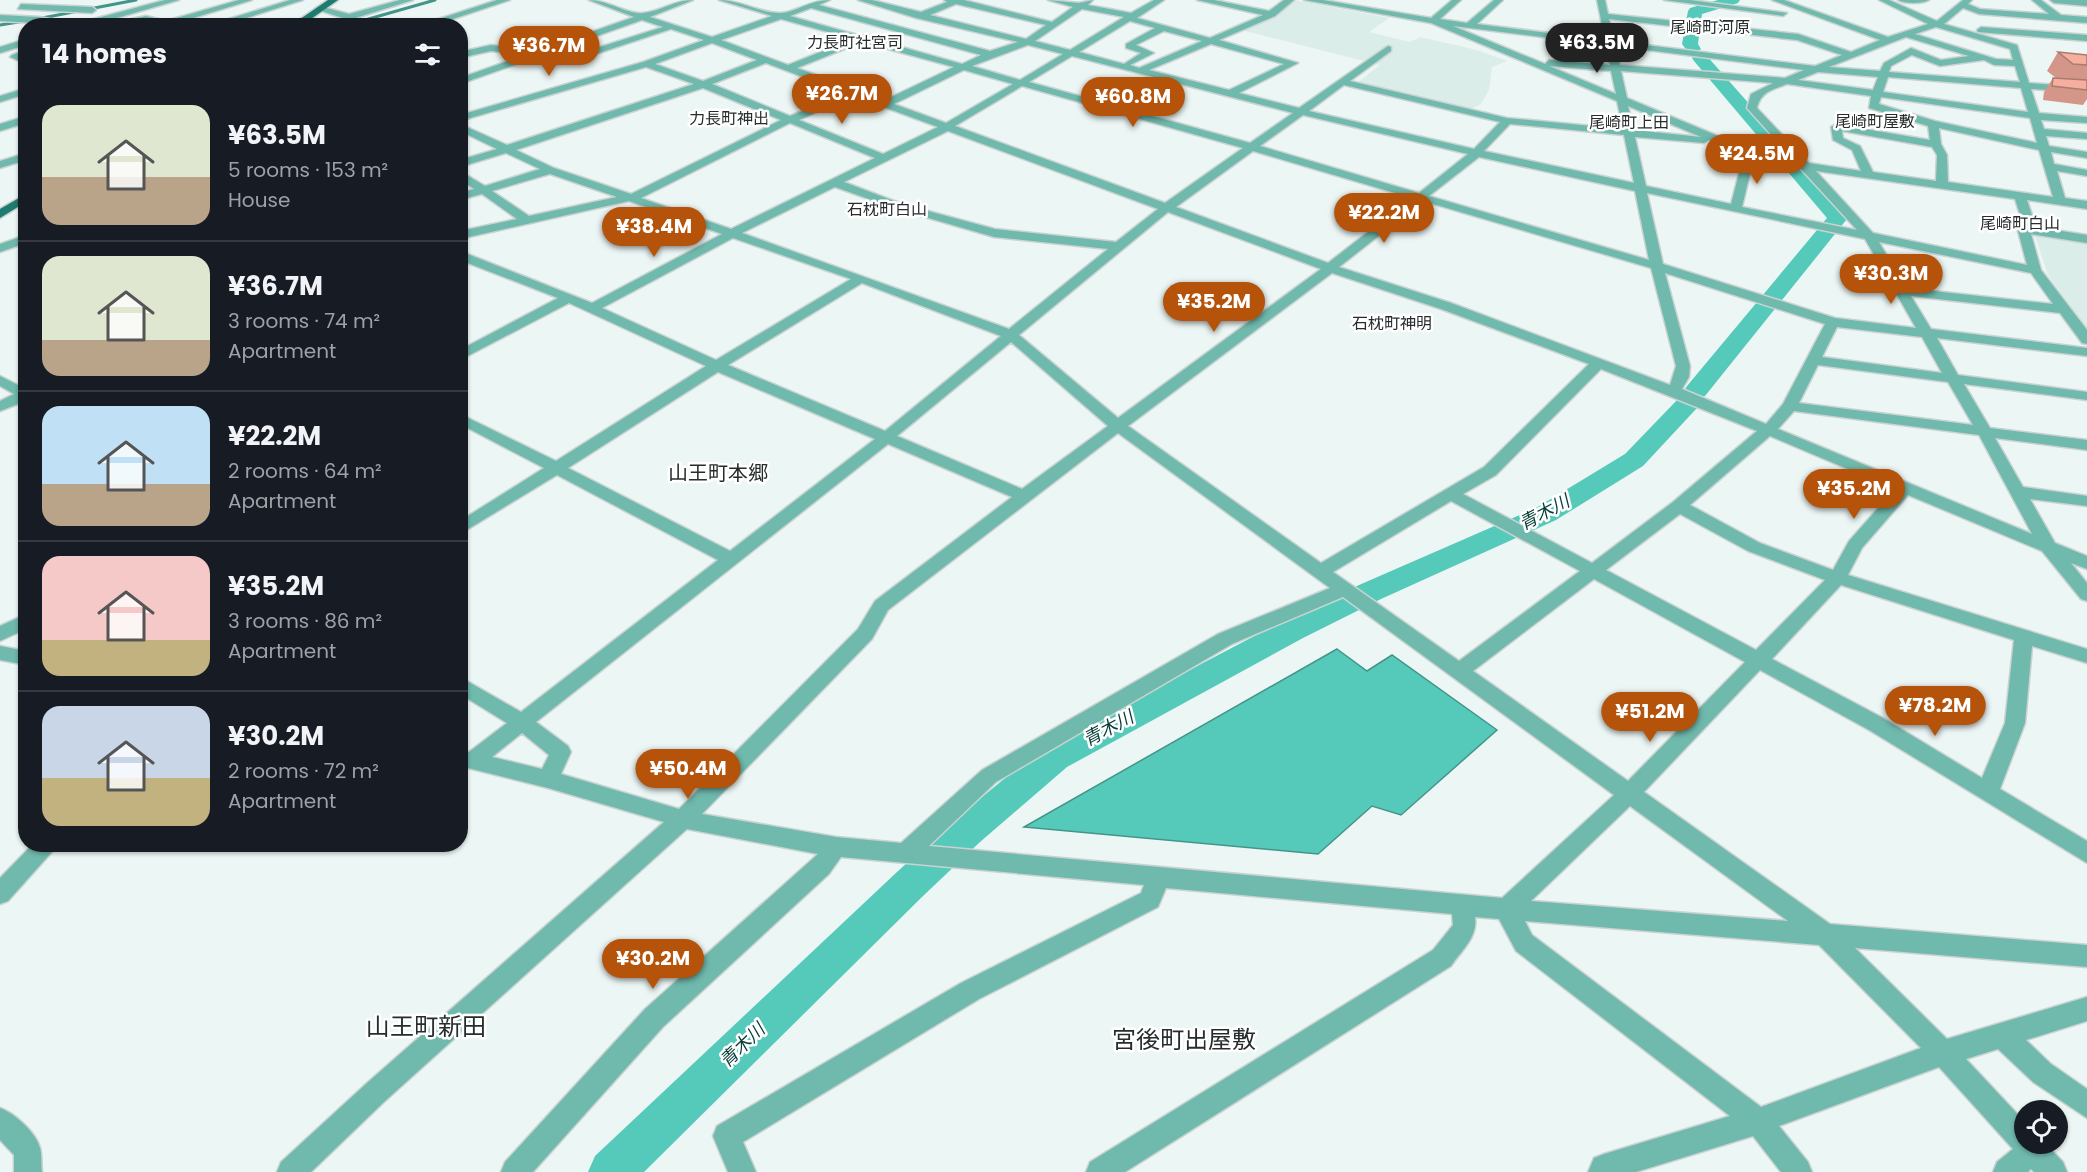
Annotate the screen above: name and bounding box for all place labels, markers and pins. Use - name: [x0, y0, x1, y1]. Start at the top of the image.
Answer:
- pin: ¥63.5M: [1548, 23, 1646, 74]
- pin: ¥36.7M: [500, 26, 598, 77]
- pin: ¥26.7M: [793, 74, 891, 125]
- pin: ¥60.8M: [1084, 77, 1182, 128]
- pin: ¥24.5M: [1708, 134, 1806, 185]
- pin: ¥22.2M: [1335, 193, 1433, 244]
- pin: ¥38.4M: [605, 207, 703, 258]
- pin: ¥30.3M: [1842, 254, 1940, 305]
- pin: ¥35.2M: [1165, 282, 1263, 333]
- pin: ¥35.2M: [1805, 469, 1903, 520]
- pin: ¥78.2M: [1886, 686, 1984, 737]
- pin: ¥51.2M: [1601, 692, 1699, 743]
- pin: ¥50.4M: [639, 749, 737, 800]
- pin: ¥30.2M: [604, 939, 702, 990]

